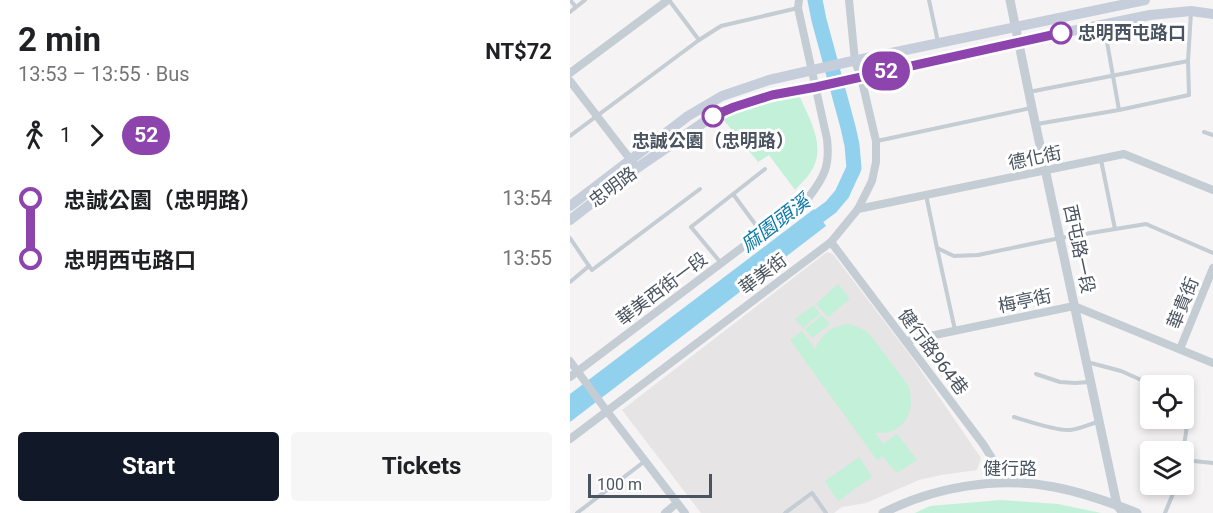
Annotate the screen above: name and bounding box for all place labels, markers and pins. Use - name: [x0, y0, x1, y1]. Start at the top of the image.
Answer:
- marker: 忠明西屯路口: [1050, 22, 1072, 44]
- place label: 忠明西屯路口: [1078, 22, 1186, 43]
- marker: 忠誠公園（忠明路）: [702, 105, 724, 127]
- place label: 忠誠公園（忠明路）: [632, 130, 794, 151]

